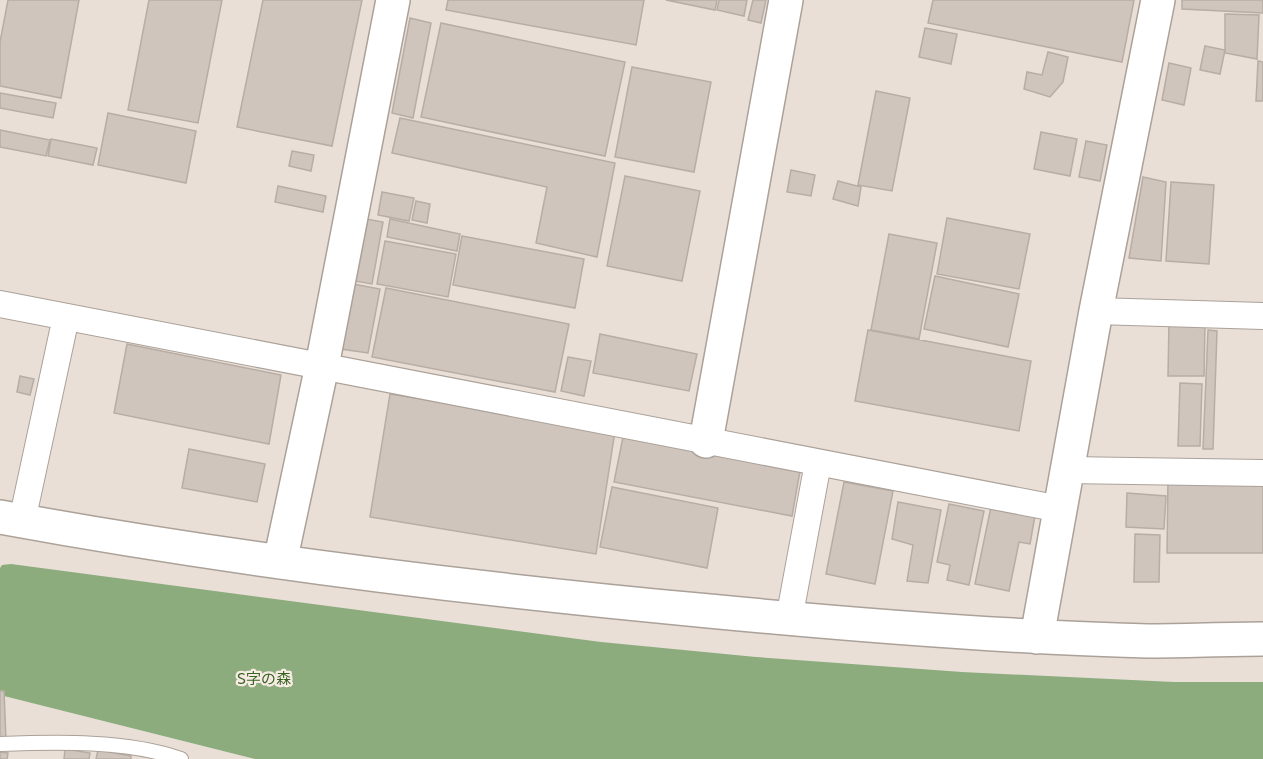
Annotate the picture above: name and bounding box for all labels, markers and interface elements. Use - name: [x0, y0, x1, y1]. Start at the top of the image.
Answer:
- park label: S字の森: [237, 669, 291, 687]

